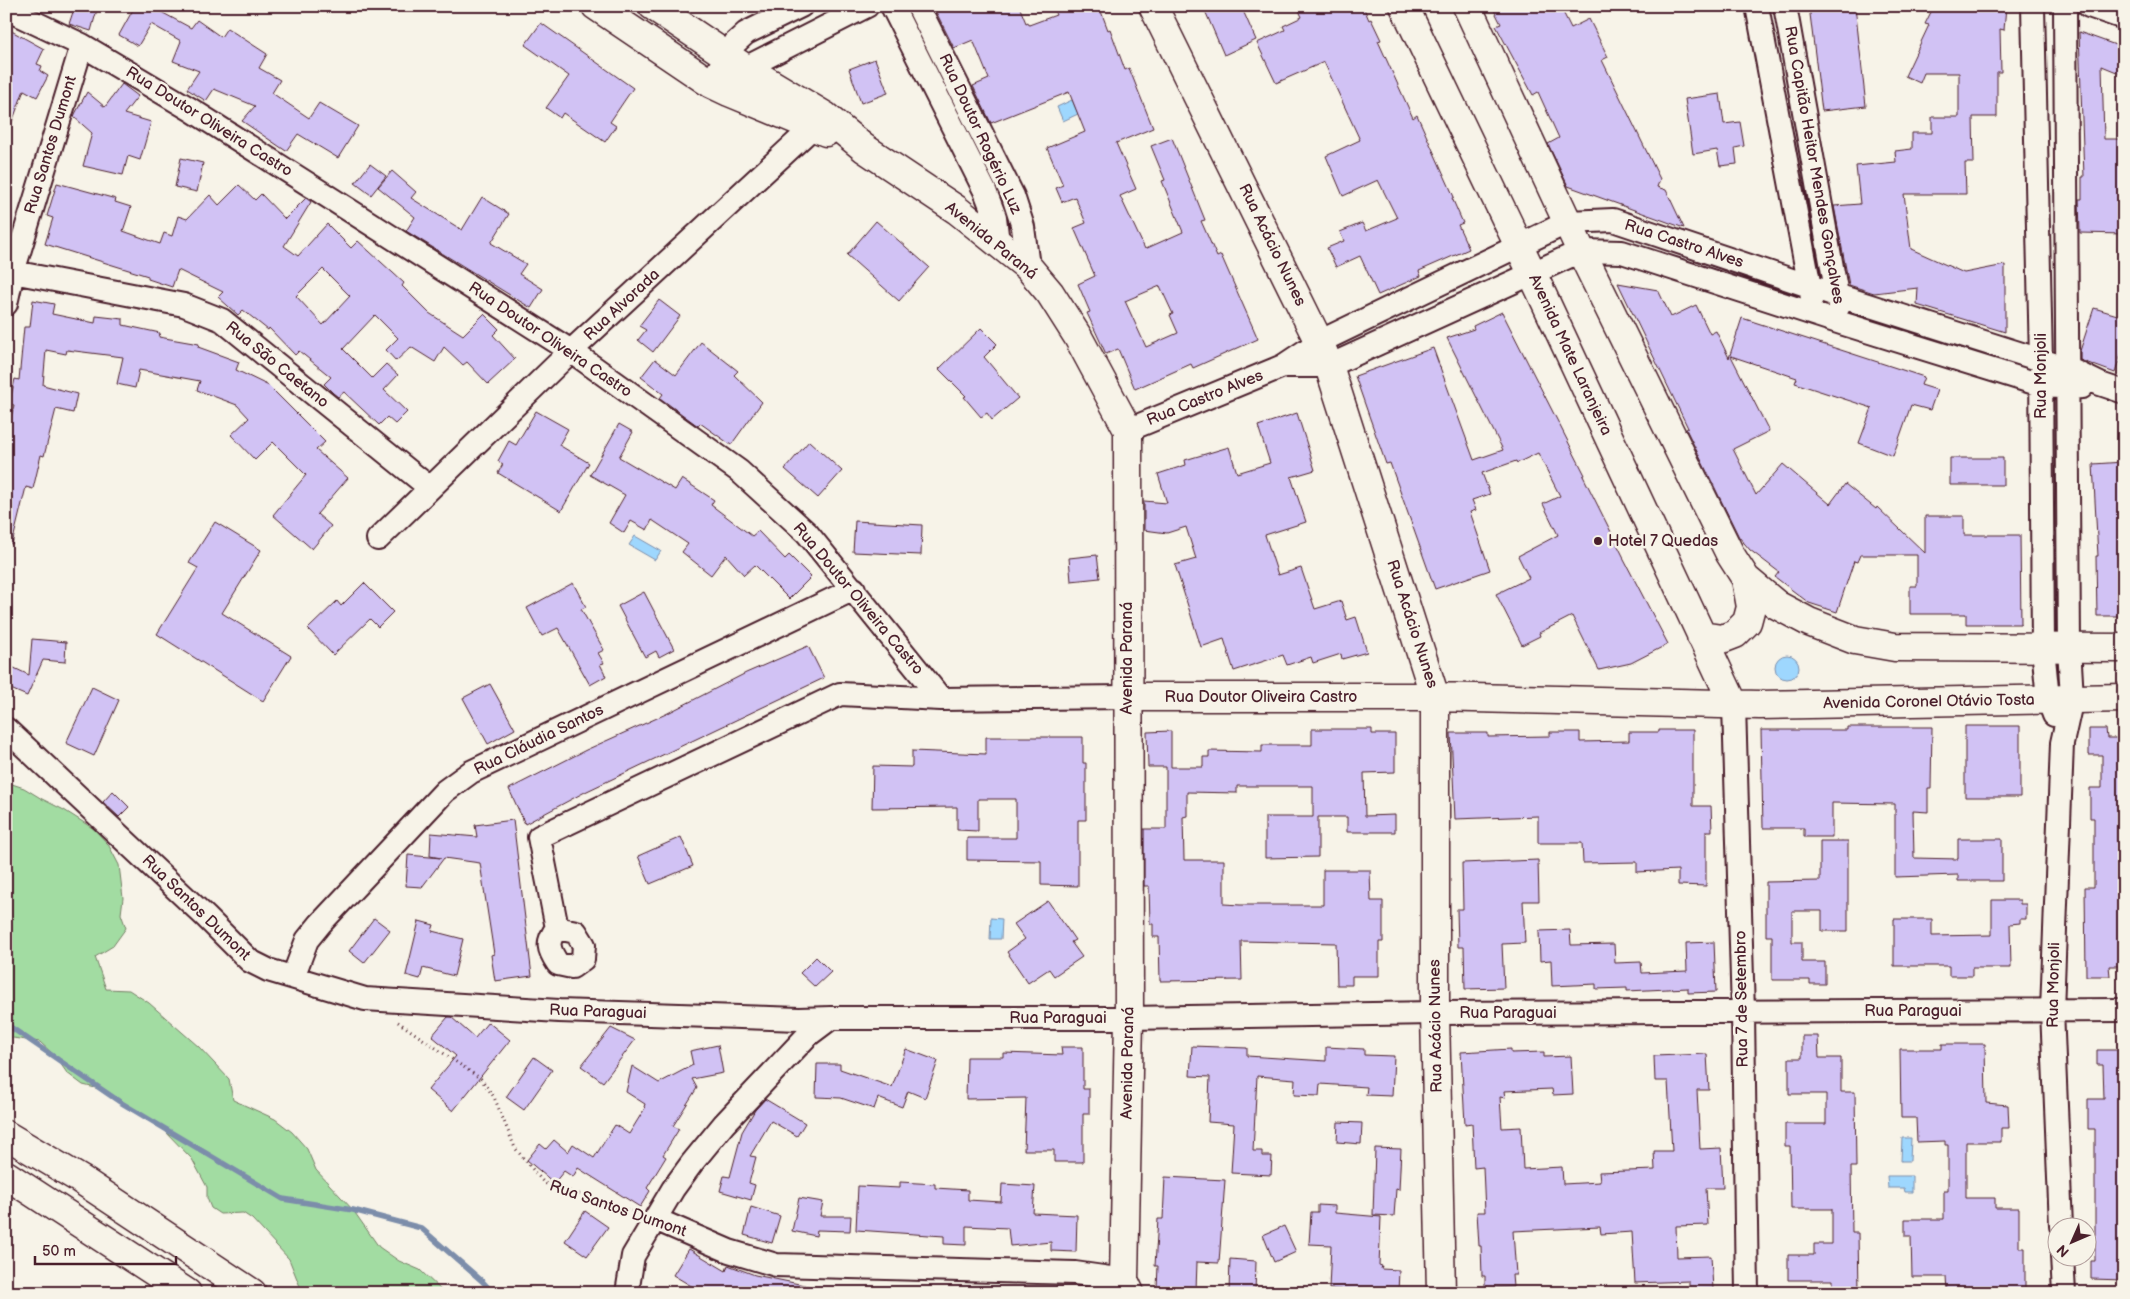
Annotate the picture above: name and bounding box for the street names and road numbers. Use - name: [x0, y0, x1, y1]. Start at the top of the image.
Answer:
- street label: Rua Capitão Heitor Mendes Gonçalves: [1780, 24, 1848, 306]
- street label: Rua Doutor Rogério Luz: [934, 51, 1026, 217]
- street label: Rua Doutor Oliveira Castro: [122, 63, 296, 181]
- street label: Rua Santos Dumont: [21, 73, 81, 216]
- street label: Rua Acácio Nunes: [1234, 181, 1310, 309]
- street label: Avenida Paraná: [941, 198, 1041, 284]
- street label: Rua Castro Alves: [1622, 216, 1746, 272]
- street label: Rua Alvorada: [580, 265, 664, 345]
- street label: Avenida Mate Laranjeira: [1524, 271, 1616, 439]
- street label: Rua Doutor Oliveira Castro: [465, 278, 635, 402]
- street label: Rua São Caetano: [222, 318, 332, 412]
- street label: Rua Monjoli: [2032, 333, 2051, 419]
- street label: Rua Castro Alves: [1144, 366, 1266, 430]
- street label: Rua Doutor Oliveira Castro: [789, 519, 927, 679]
- street label: Rua Acácio Nunes: [1382, 557, 1442, 691]
- street label: Avenida Paraná: [1118, 602, 1137, 714]
- street label: Rua Doutor Oliveira Castro: [1165, 688, 1357, 707]
- street label: Avenida Coronel Otávio Tosta: [1823, 691, 2035, 713]
- street label: Rua Cláudia Santos: [471, 700, 607, 780]
- street label: Rua Santos Dumont: [138, 851, 254, 965]
- street label: Rua 7 de Setembro: [1731, 930, 1753, 1068]
- street label: Rua Monjoli: [2044, 942, 2064, 1028]
- street label: Rua Acácio Nunes: [1425, 959, 1447, 1093]
- street label: Rua Paraguai: [549, 1001, 647, 1023]
- street label: Rua Paraguai: [1864, 1002, 1962, 1021]
- street label: Rua Paraguai: [1459, 1004, 1557, 1023]
- street label: Avenida Paraná: [1118, 1006, 1138, 1120]
- street label: Rua Paraguai: [1009, 1009, 1107, 1028]
- street label: Rua Santos Dumont: [547, 1177, 689, 1241]

